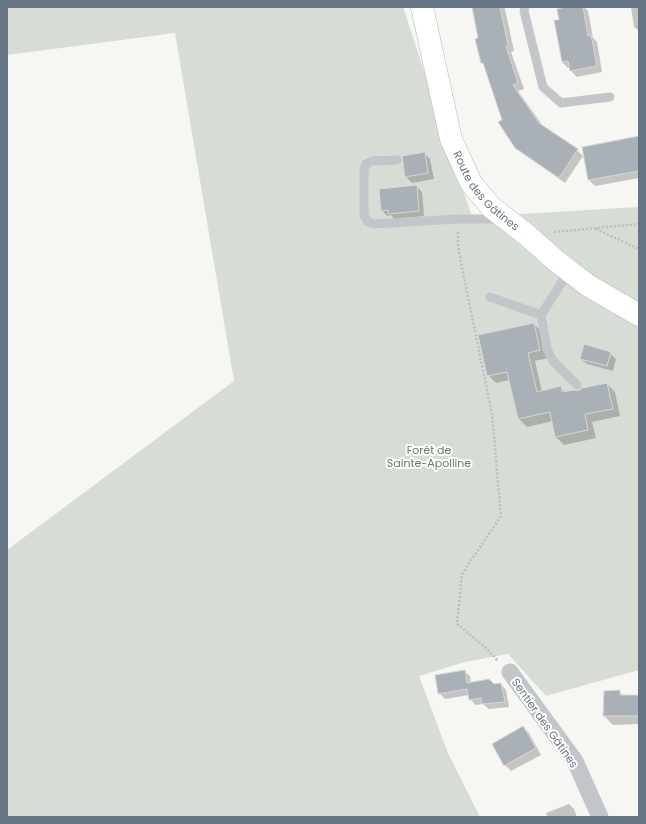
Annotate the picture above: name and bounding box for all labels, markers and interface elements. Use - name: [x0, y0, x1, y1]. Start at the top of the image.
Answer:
- street label: Route des Gâtines: [449, 148, 523, 234]
- park label: Forêt de Sainte-Apolline: [387, 442, 471, 471]
- street label: Sentier des Gâtines: [508, 675, 582, 771]

